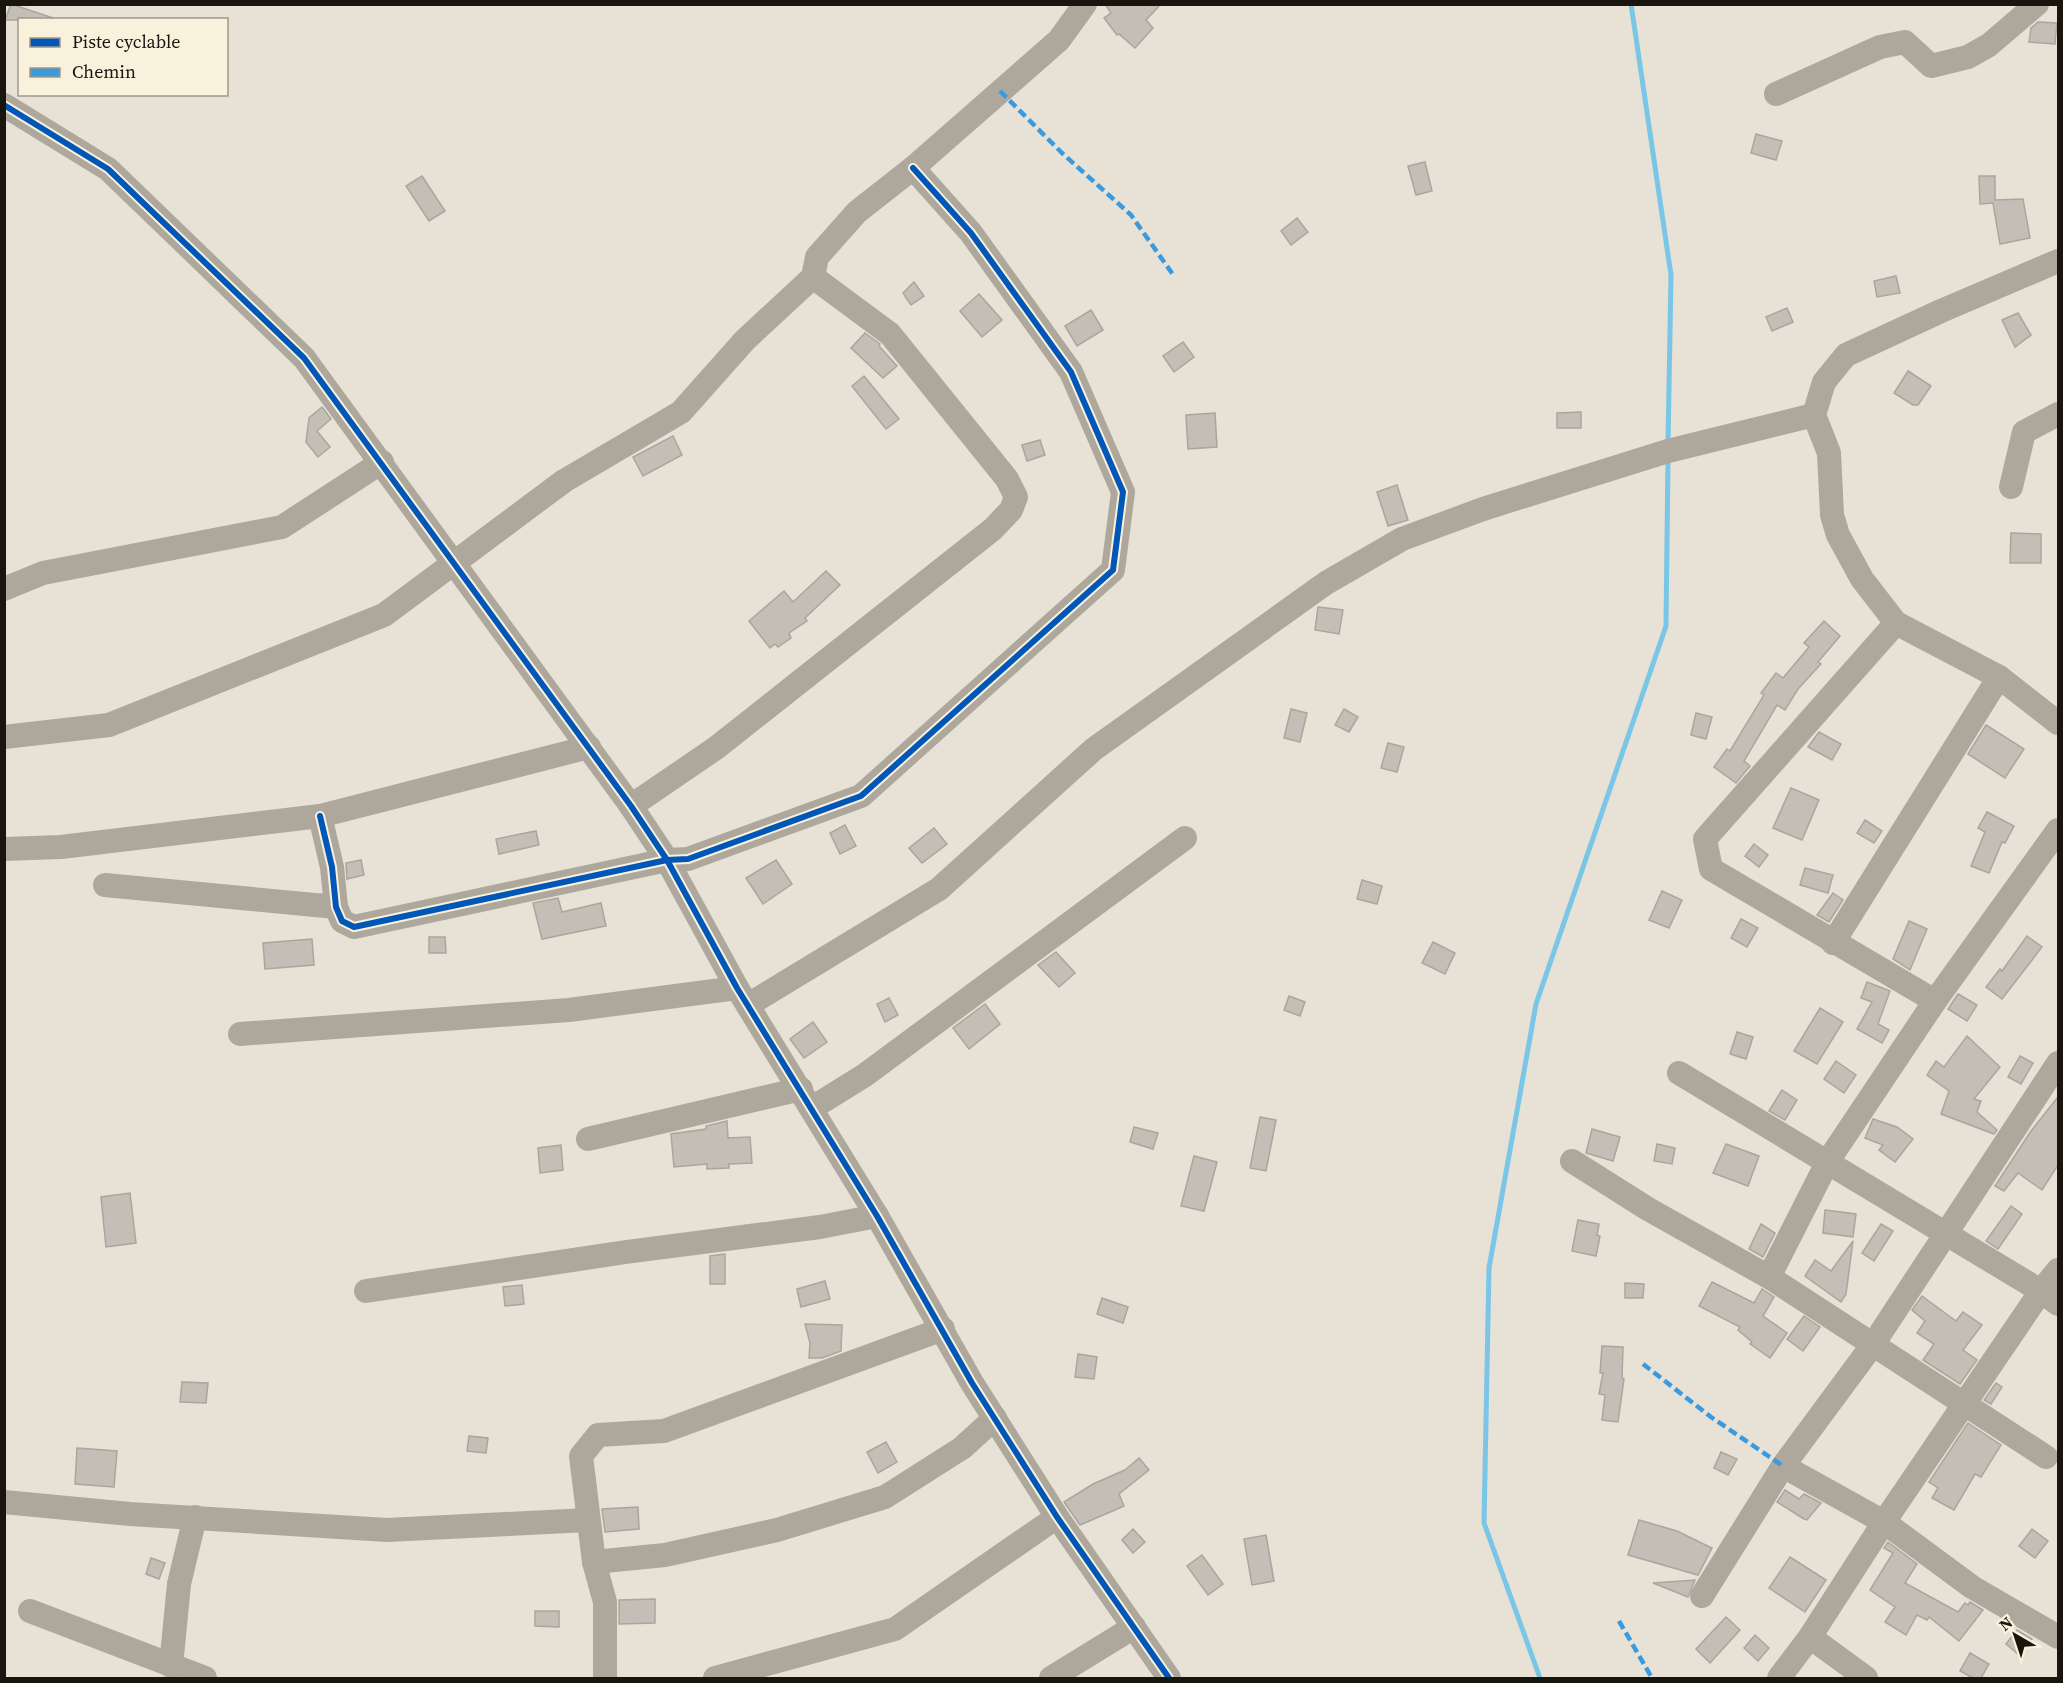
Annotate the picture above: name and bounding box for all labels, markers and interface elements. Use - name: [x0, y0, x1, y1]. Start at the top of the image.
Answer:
- legend: [18, 18, 228, 96]
- text: Piste cyclable: [72, 29, 181, 54]
- text: Chemin: [72, 59, 136, 84]
- north arrow: [1985, 1605, 2045, 1665]
- text: N: [1994, 1611, 2017, 1636]

